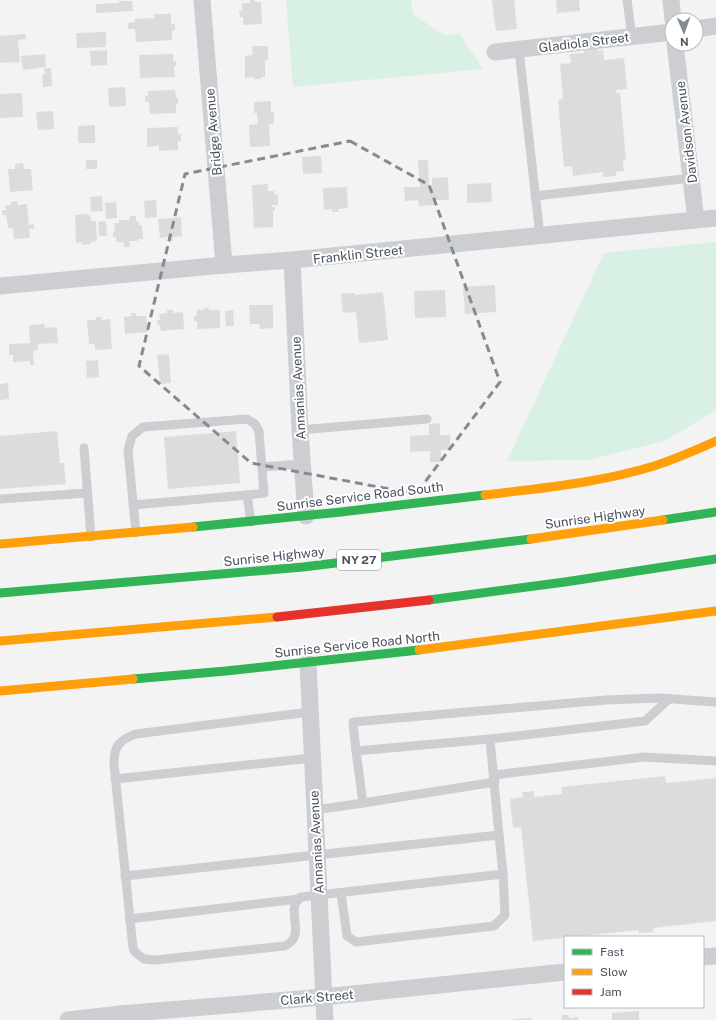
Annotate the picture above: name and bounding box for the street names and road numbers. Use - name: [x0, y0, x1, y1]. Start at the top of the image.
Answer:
- street label: Gladiola Street: [538, 29, 630, 55]
- street label: Davidson Avenue: [673, 80, 700, 184]
- street label: Bridge Avenue: [202, 88, 225, 176]
- street label: Franklin Street: [312, 242, 404, 267]
- street label: Annanias Avenue: [288, 336, 309, 440]
- street label: Sunrise Service Road South: [276, 479, 444, 514]
- street label: Sunrise Highway: [544, 503, 646, 532]
- street label: Sunrise Highway: [223, 544, 325, 569]
- road number: NY 27: [337, 550, 381, 570]
- street label: Sunrise Service Road North: [274, 628, 440, 661]
- street label: Annanias Avenue: [306, 790, 327, 894]
- street label: Clark Street: [280, 987, 354, 1008]

